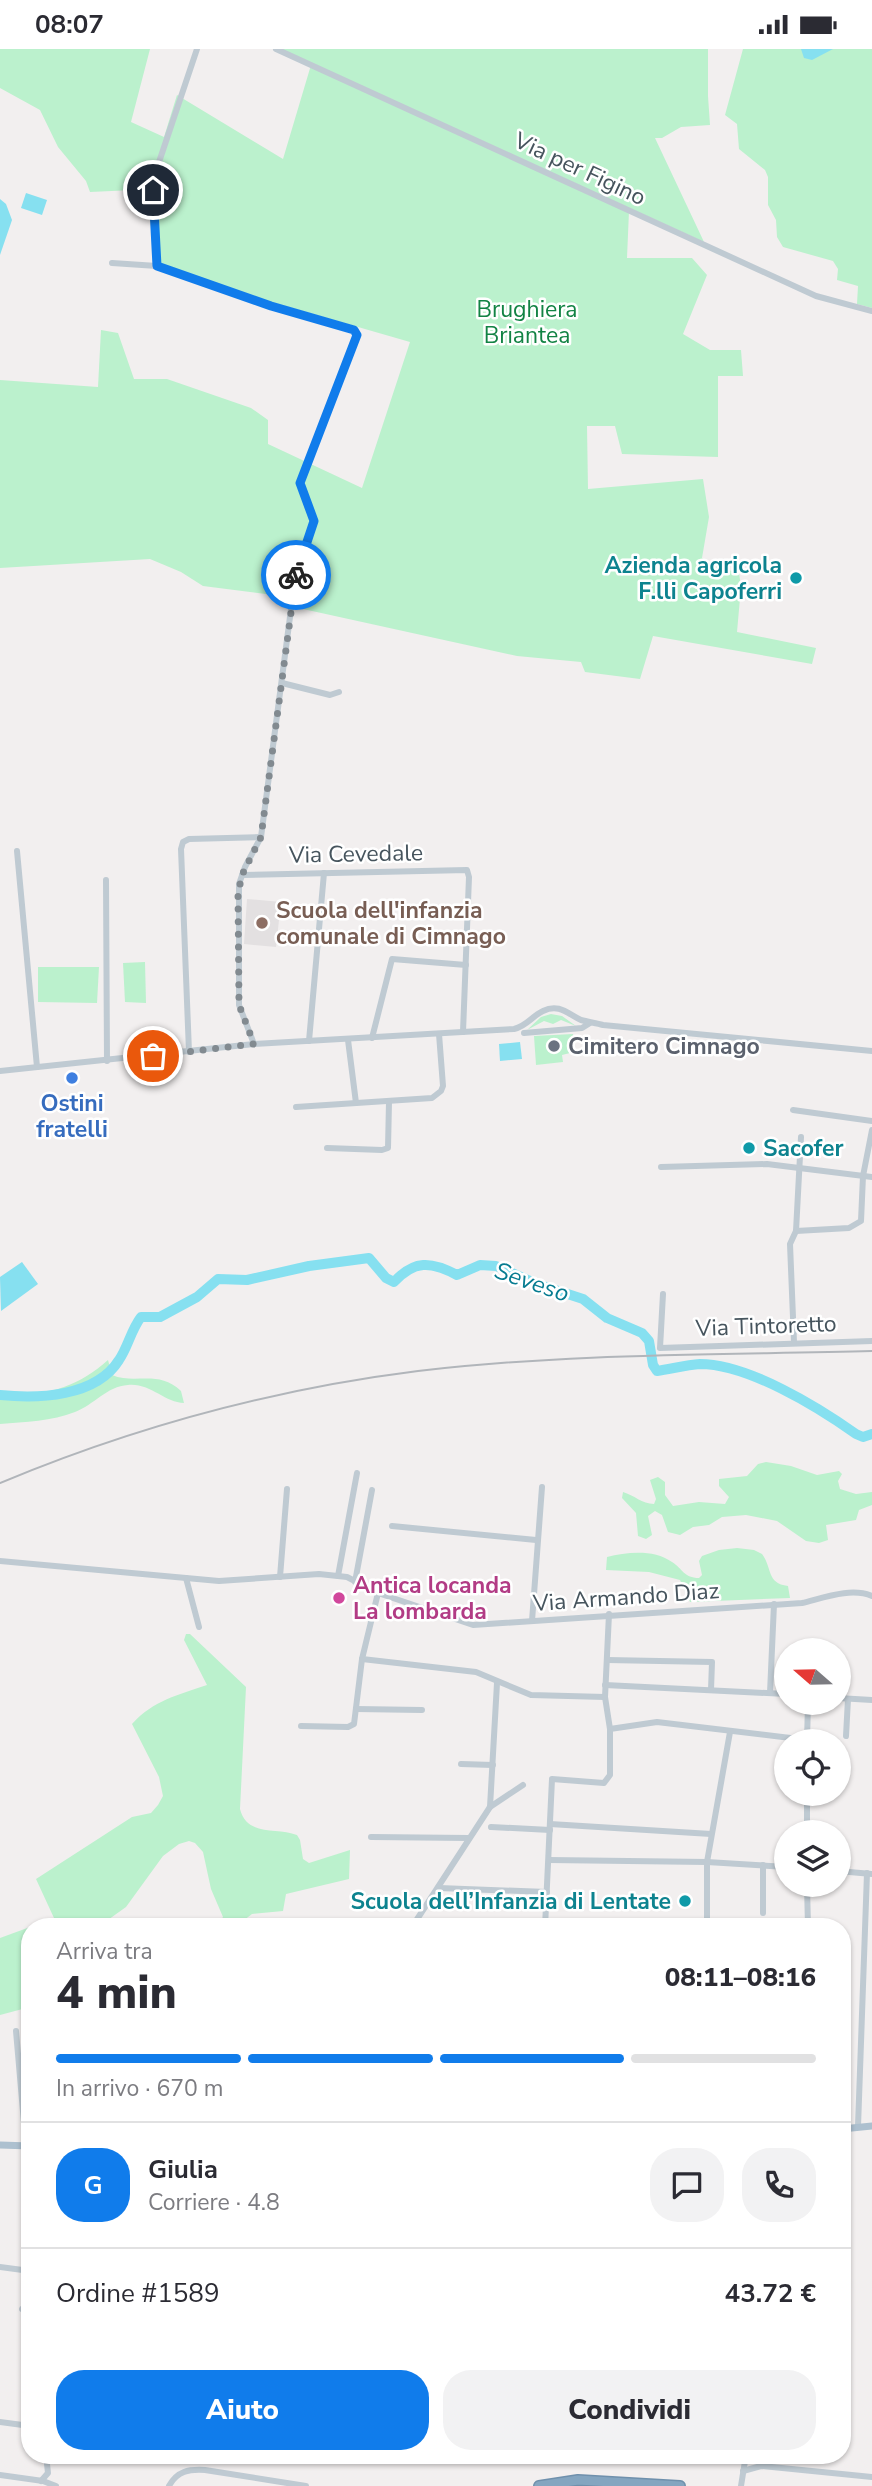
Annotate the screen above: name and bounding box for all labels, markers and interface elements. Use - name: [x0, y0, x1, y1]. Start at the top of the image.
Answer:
- text: 08:07: [35, 7, 104, 42]
- street label: Via per Figino: [508, 125, 651, 213]
- pin: [123, 160, 183, 220]
- icon: home: [134, 171, 172, 209]
- park label: Brughiera Briantea: [476, 294, 578, 351]
- courier: [261, 540, 331, 610]
- place label: Azienda agricola F.lli Capoferri: [605, 550, 782, 607]
- icon: bike: [277, 556, 315, 594]
- marker: Azienda agricola F.lli Capoferri: [788, 570, 804, 586]
- street label: Via Cevedale: [287, 837, 424, 871]
- place label: Scuola dell'infanzia comunale di Cimnago: [276, 895, 506, 952]
- marker: Scuola dell'infanzia comunale di Cimnago: [254, 915, 270, 931]
- pin: [123, 1026, 183, 1086]
- place label: Cimitero Cimnago: [568, 1031, 760, 1062]
- icon: bag: [134, 1037, 172, 1075]
- marker: Cimitero Cimnago: [546, 1038, 562, 1054]
- marker: Ostini fratelli: [64, 1070, 80, 1086]
- place label: Ostini fratelli: [36, 1088, 108, 1145]
- place label: Sacofer: [763, 1133, 843, 1164]
- marker: Sacofer: [741, 1140, 757, 1156]
- water label: Seveso: [490, 1254, 574, 1310]
- street label: Via Tintoretto: [694, 1308, 837, 1344]
- place label: Antica locanda La lombarda: [353, 1570, 512, 1627]
- street label: Via Armando Diaz: [531, 1575, 720, 1619]
- marker: Antica locanda La lombarda: [331, 1590, 347, 1606]
- north arrow: [774, 1638, 850, 1715]
- map controls: [774, 1638, 851, 1897]
- button: locate: [774, 1729, 851, 1806]
- button: layers: [774, 1820, 851, 1897]
- place label: Scuola dell’Infanzia di Lentate: [350, 1886, 671, 1917]
- marker: Scuola dell’Infanzia di Lentate: [677, 1893, 693, 1909]
- text: Arriva tra: [56, 1936, 153, 1967]
- text: 08:11–08:16: [665, 1960, 816, 1995]
- text: 4 min: [56, 1961, 177, 2024]
- text: In arrivo · 670 m: [56, 2073, 223, 2104]
- button: chat: [650, 2148, 724, 2222]
- button: phone: [742, 2148, 816, 2222]
- text: Giulia: [148, 2152, 218, 2187]
- text: G: [83, 2168, 103, 2203]
- text: Corriere · 4.8: [148, 2187, 280, 2218]
- text: Ordine #1589: [56, 2276, 220, 2311]
- text: 43.72 €: [725, 2276, 816, 2311]
- button: Aiuto: [56, 2370, 429, 2450]
- button: Condividi: [443, 2370, 816, 2450]

